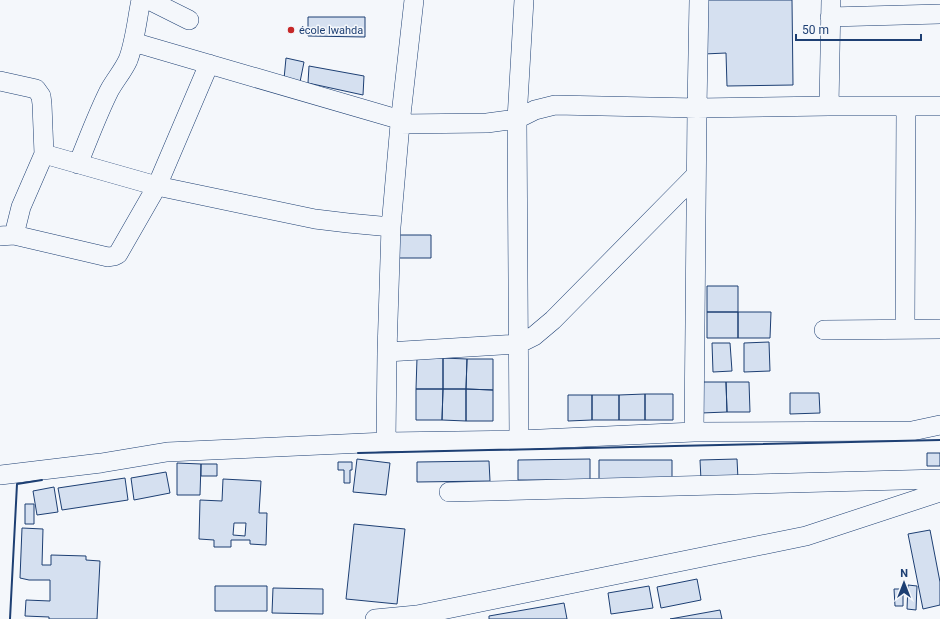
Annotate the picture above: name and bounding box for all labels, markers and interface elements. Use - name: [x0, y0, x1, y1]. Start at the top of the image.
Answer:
- scale bar: [796, 16, 921, 42]
- text: 50 m: [802, 23, 829, 37]
- place label: école lwahda: [299, 24, 363, 37]
- marker: école lwahda: [286, 25, 296, 35]
- north arrow: [884, 563, 924, 603]
- text: N: [900, 567, 908, 580]

